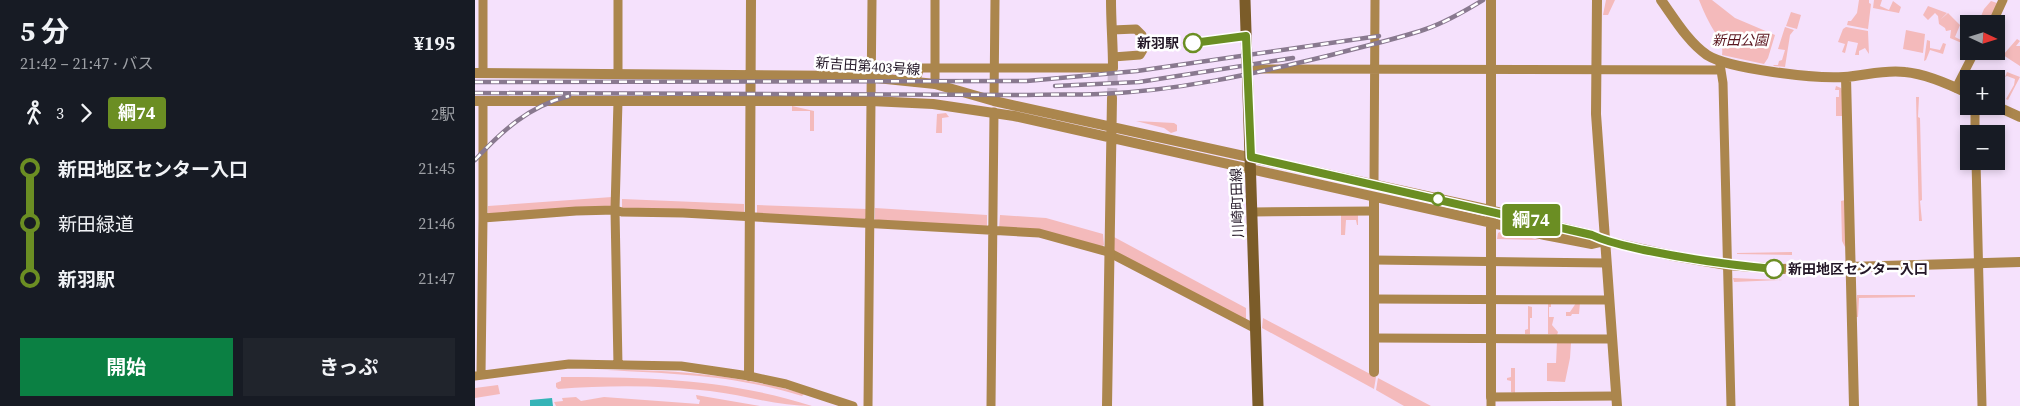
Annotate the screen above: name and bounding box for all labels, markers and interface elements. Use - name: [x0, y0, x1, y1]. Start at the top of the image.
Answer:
- text: 5 分: [20, 12, 69, 50]
- north arrow: [1960, 15, 2005, 60]
- map controls: [1960, 15, 2005, 170]
- text: ¥195: [414, 30, 455, 56]
- park label: 新田公園: [1712, 30, 1770, 50]
- place label: 新羽駅: [1137, 33, 1179, 53]
- marker: 新羽駅: [1183, 33, 1203, 53]
- text: 21:42 – 21:47 · バス: [20, 52, 154, 74]
- street label: 新吉田第403号線: [815, 52, 921, 80]
- button: +: [1960, 70, 2005, 115]
- icon: walk: [20, 99, 48, 127]
- icon: forward: [72, 99, 100, 127]
- text: 綱74: [118, 100, 156, 125]
- text: 3: [56, 102, 64, 124]
- text: 2駅: [431, 103, 455, 125]
- button: −: [1960, 125, 2005, 170]
- text: 新田地区センター入口: [58, 156, 248, 182]
- text: 21:45: [418, 157, 455, 179]
- street label: 川崎町田線: [1226, 168, 1248, 238]
- unlabelled marker: [1431, 192, 1445, 206]
- line badge: 綱74: [1502, 204, 1560, 236]
- text: 綱74: [1512, 207, 1550, 232]
- text: 新田緑道: [58, 211, 134, 237]
- text: 21:46: [418, 212, 455, 234]
- marker: 新田地区センター入口: [1764, 259, 1784, 279]
- place label: 新田地区センター入口: [1788, 259, 1928, 279]
- text: 新羽駅: [58, 266, 115, 292]
- text: 21:47: [418, 267, 455, 289]
- button: 開始: [20, 338, 233, 396]
- button: きっぷ: [243, 338, 455, 396]

